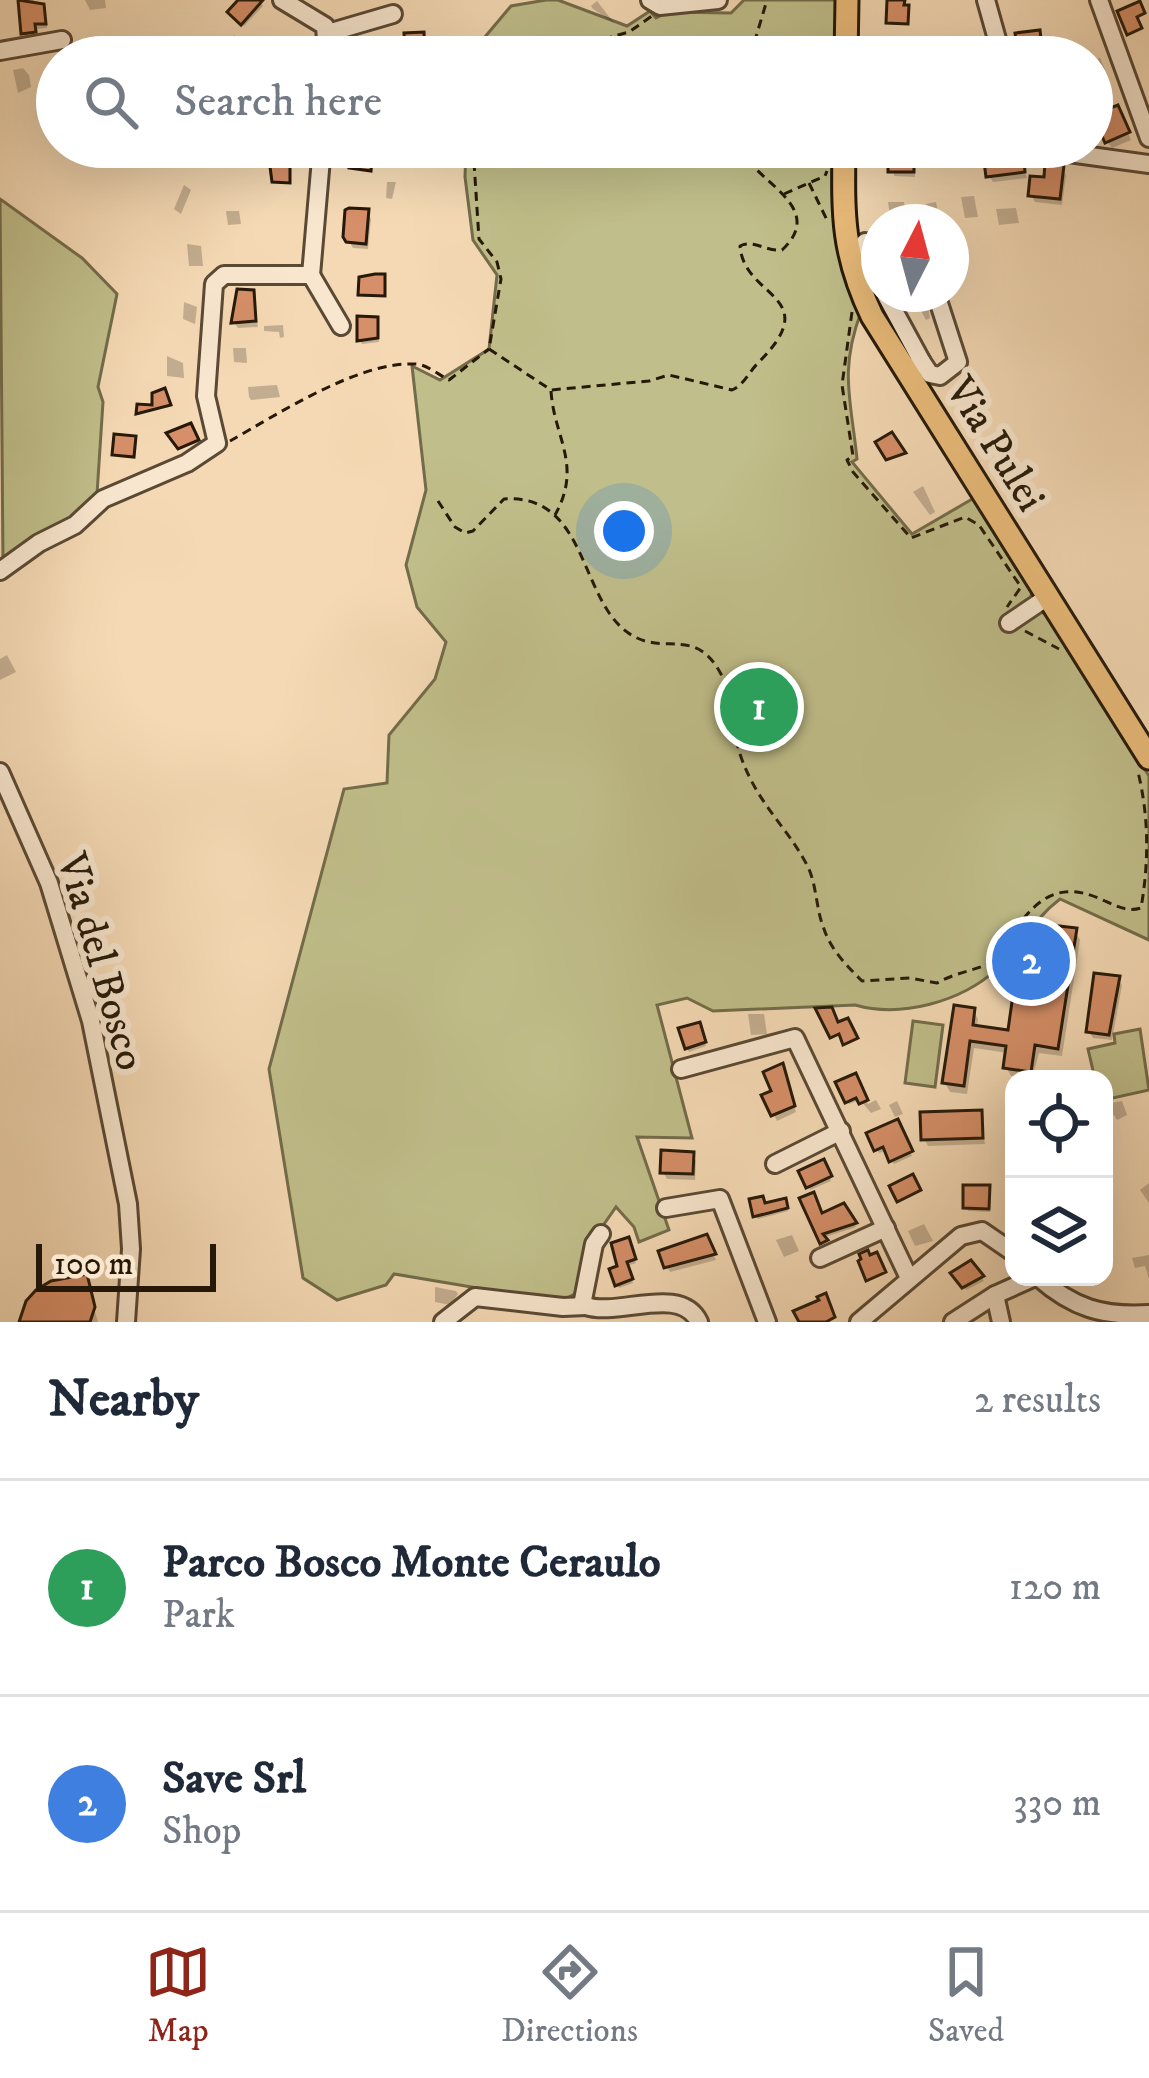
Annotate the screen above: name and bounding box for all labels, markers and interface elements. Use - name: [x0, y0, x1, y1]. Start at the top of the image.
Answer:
- search box: [36, 36, 1113, 168]
- icon: search: [78, 69, 144, 135]
- text: Search here: [174, 74, 382, 130]
- north arrow: [861, 204, 969, 312]
- street label: Via Pulei: [932, 367, 1056, 522]
- your location: [594, 501, 654, 561]
- pin: 1: [720, 662, 798, 752]
- street label: Via del Bosco: [44, 846, 156, 1076]
- pin: 2: [992, 916, 1070, 1006]
- map controls: [1005, 1070, 1113, 1286]
- button: locate: [1005, 1070, 1113, 1178]
- button: layers: [1005, 1178, 1113, 1286]
- scale bar: [36, 1238, 216, 1291]
- text: 100 m: [54, 1244, 133, 1285]
- text: Nearby: [48, 1368, 199, 1432]
- text: 2 results: [974, 1376, 1101, 1425]
- text: Parco Bosco Monte Ceraulo: [162, 1535, 661, 1591]
- text: 1: [80, 1563, 94, 1612]
- text: 120 m: [1009, 1563, 1101, 1612]
- text: Park: [162, 1591, 235, 1640]
- text: Save Srl: [162, 1751, 306, 1807]
- text: 2: [77, 1779, 97, 1828]
- text: 330 m: [1013, 1779, 1101, 1828]
- text: Shop: [162, 1807, 241, 1856]
- tab: Map: [145, 1939, 211, 2052]
- tab: Directions: [501, 1939, 638, 2052]
- tab: Saved: [928, 1939, 1004, 2052]

